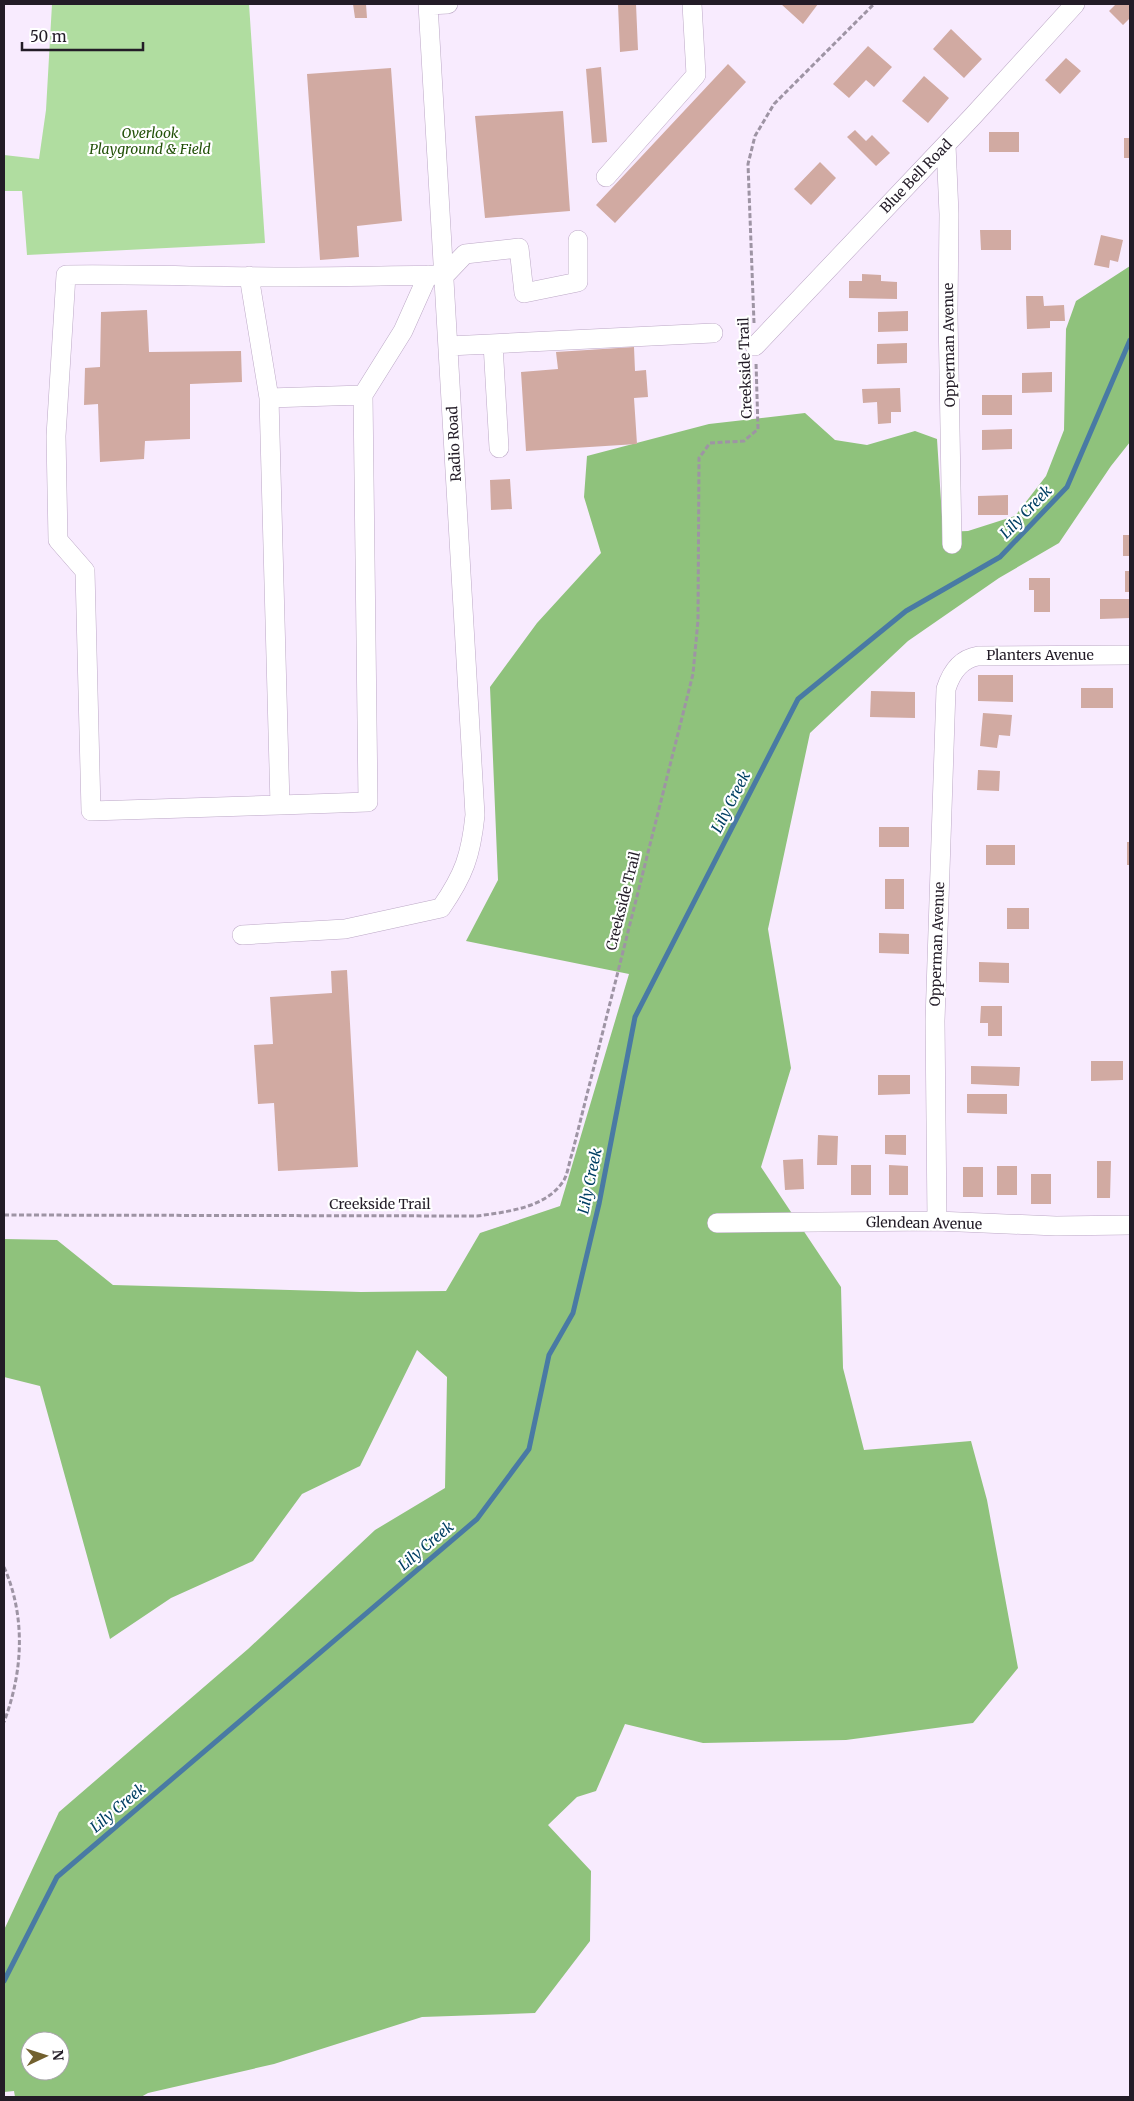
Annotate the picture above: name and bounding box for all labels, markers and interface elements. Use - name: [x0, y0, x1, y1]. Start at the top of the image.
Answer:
- scale bar: [22, 20, 144, 52]
- text: 50 m: [30, 27, 67, 46]
- park label: Overlook Playground & Field: [89, 124, 211, 158]
- street label: Blue Bell Road: [876, 135, 956, 217]
- street label: Opperman Avenue: [939, 283, 959, 407]
- street label: Creekside Trail: [734, 316, 756, 419]
- street label: Radio Road: [443, 405, 465, 482]
- water label: Lily Creek: [996, 481, 1056, 542]
- street label: Planters Avenue: [986, 646, 1094, 664]
- water label: Lily Creek: [707, 767, 755, 836]
- street label: Creekside Trail: [602, 849, 644, 952]
- street label: Opperman Avenue: [926, 881, 948, 1007]
- water label: Lily Creek: [573, 1146, 606, 1215]
- street label: Creekside Trail: [329, 1195, 431, 1213]
- street label: Glendean Avenue: [866, 1213, 982, 1233]
- water label: Lily Creek: [394, 1516, 458, 1574]
- water label: Lily Creek: [86, 1778, 150, 1836]
- north arrow: [20, 2031, 70, 2081]
- text: N: [49, 2049, 67, 2061]

